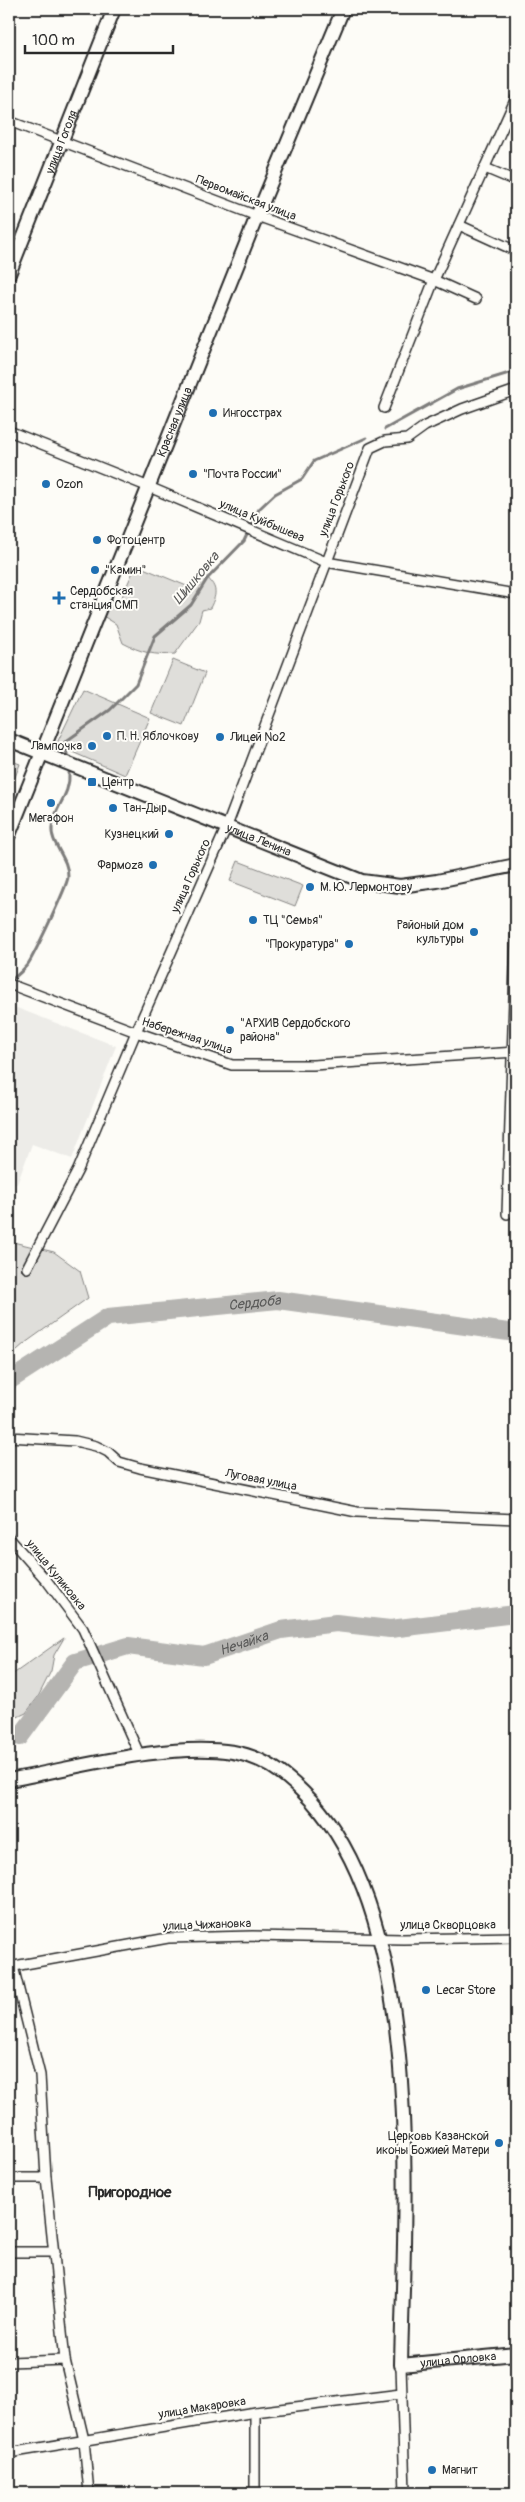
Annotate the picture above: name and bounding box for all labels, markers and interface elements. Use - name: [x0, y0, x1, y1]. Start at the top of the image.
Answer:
- scale bar: [25, 22, 172, 54]
- text: 100 m: [32, 31, 75, 50]
- street label: улица Гоголя: [42, 108, 81, 177]
- street label: Первомайская улица: [194, 172, 299, 224]
- street label: Красная улица: [154, 384, 195, 459]
- place label: Ингосстрах: [223, 406, 282, 421]
- marker: Ингосстрах: [207, 407, 219, 419]
- street label: улица Горького: [315, 459, 358, 540]
- place label: "Почта России": [203, 467, 282, 482]
- marker: "Почта России": [187, 468, 199, 480]
- place label: Ozon: [56, 477, 83, 492]
- marker: Ozon: [40, 478, 52, 490]
- street label: улица Куйбышева: [216, 496, 307, 546]
- place label: Фотоцентр: [107, 533, 165, 548]
- marker: Фотоцентр: [91, 534, 103, 546]
- water label: Шишковка: [169, 547, 224, 608]
- place label: "Камин": [105, 563, 146, 578]
- marker: "Камин": [89, 564, 101, 576]
- place label: Сердобская станция СМП: [70, 584, 138, 613]
- marker: Сердобская станция СМП: [52, 591, 66, 605]
- place label: П. Н. Яблочкову: [117, 729, 199, 744]
- marker: П. Н. Яблочкову: [101, 730, 113, 742]
- place label: Лицей №2: [229, 730, 286, 745]
- marker: Лицей №2: [214, 731, 226, 743]
- place label: Лампочка: [30, 739, 82, 754]
- marker: Лампочка: [86, 740, 98, 752]
- place label: Центр: [102, 775, 134, 790]
- marker: Центр: [86, 776, 98, 788]
- marker: Мегафон: [45, 797, 57, 809]
- place label: Тан-Дыр: [123, 801, 167, 816]
- marker: Тан-Дыр: [107, 802, 119, 814]
- place label: Мегафон: [28, 811, 74, 826]
- street label: улица Ленина: [223, 820, 294, 860]
- place label: Кузнецкий: [104, 827, 159, 842]
- marker: Кузнецкий: [163, 828, 175, 840]
- street label: улица Горького: [168, 836, 214, 916]
- place label: Фармоzа: [98, 858, 143, 873]
- marker: Фармоzа: [147, 859, 159, 871]
- place label: М. Ю. Лермонтову: [320, 880, 412, 895]
- marker: М. Ю. Лермонтову: [304, 881, 316, 893]
- place label: ТЦ "Семья": [263, 913, 323, 928]
- marker: ТЦ "Семья": [247, 914, 259, 926]
- place label: Районый дом культуры: [397, 918, 464, 947]
- marker: Районый дом культуры: [468, 926, 480, 938]
- place label: "Прокуратура": [265, 937, 339, 952]
- marker: "Прокуратура": [343, 938, 355, 950]
- street label: Набережная улица: [140, 1014, 235, 1058]
- place label: "АРХИВ Сердобского района": [240, 1016, 351, 1045]
- marker: "АРХИВ Сердобского района": [224, 1024, 236, 1036]
- water label: Сердоба: [227, 1291, 283, 1313]
- street label: Луговая улица: [223, 1466, 298, 1494]
- street label: улица Куликовка: [22, 1536, 89, 1614]
- water label: Нечайка: [217, 1626, 271, 1659]
- street label: улица Чижановка: [162, 1916, 252, 1934]
- street label: улица Скворцовка: [399, 1918, 496, 1933]
- place label: Lecar Store: [436, 1983, 496, 1998]
- marker: Lecar Store: [420, 1984, 432, 1996]
- place label: Церковь Казанской иконы Божией Матери: [377, 2129, 490, 2158]
- marker: Церковь Казанской иконы Божией Матери: [493, 2137, 505, 2149]
- district label: Пригородное: [89, 2183, 172, 2202]
- street label: улица Орловка: [419, 2348, 497, 2371]
- street label: улица Макаровка: [156, 2394, 247, 2422]
- place label: Магнит: [442, 2463, 478, 2478]
- marker: Магнит: [426, 2464, 438, 2476]

